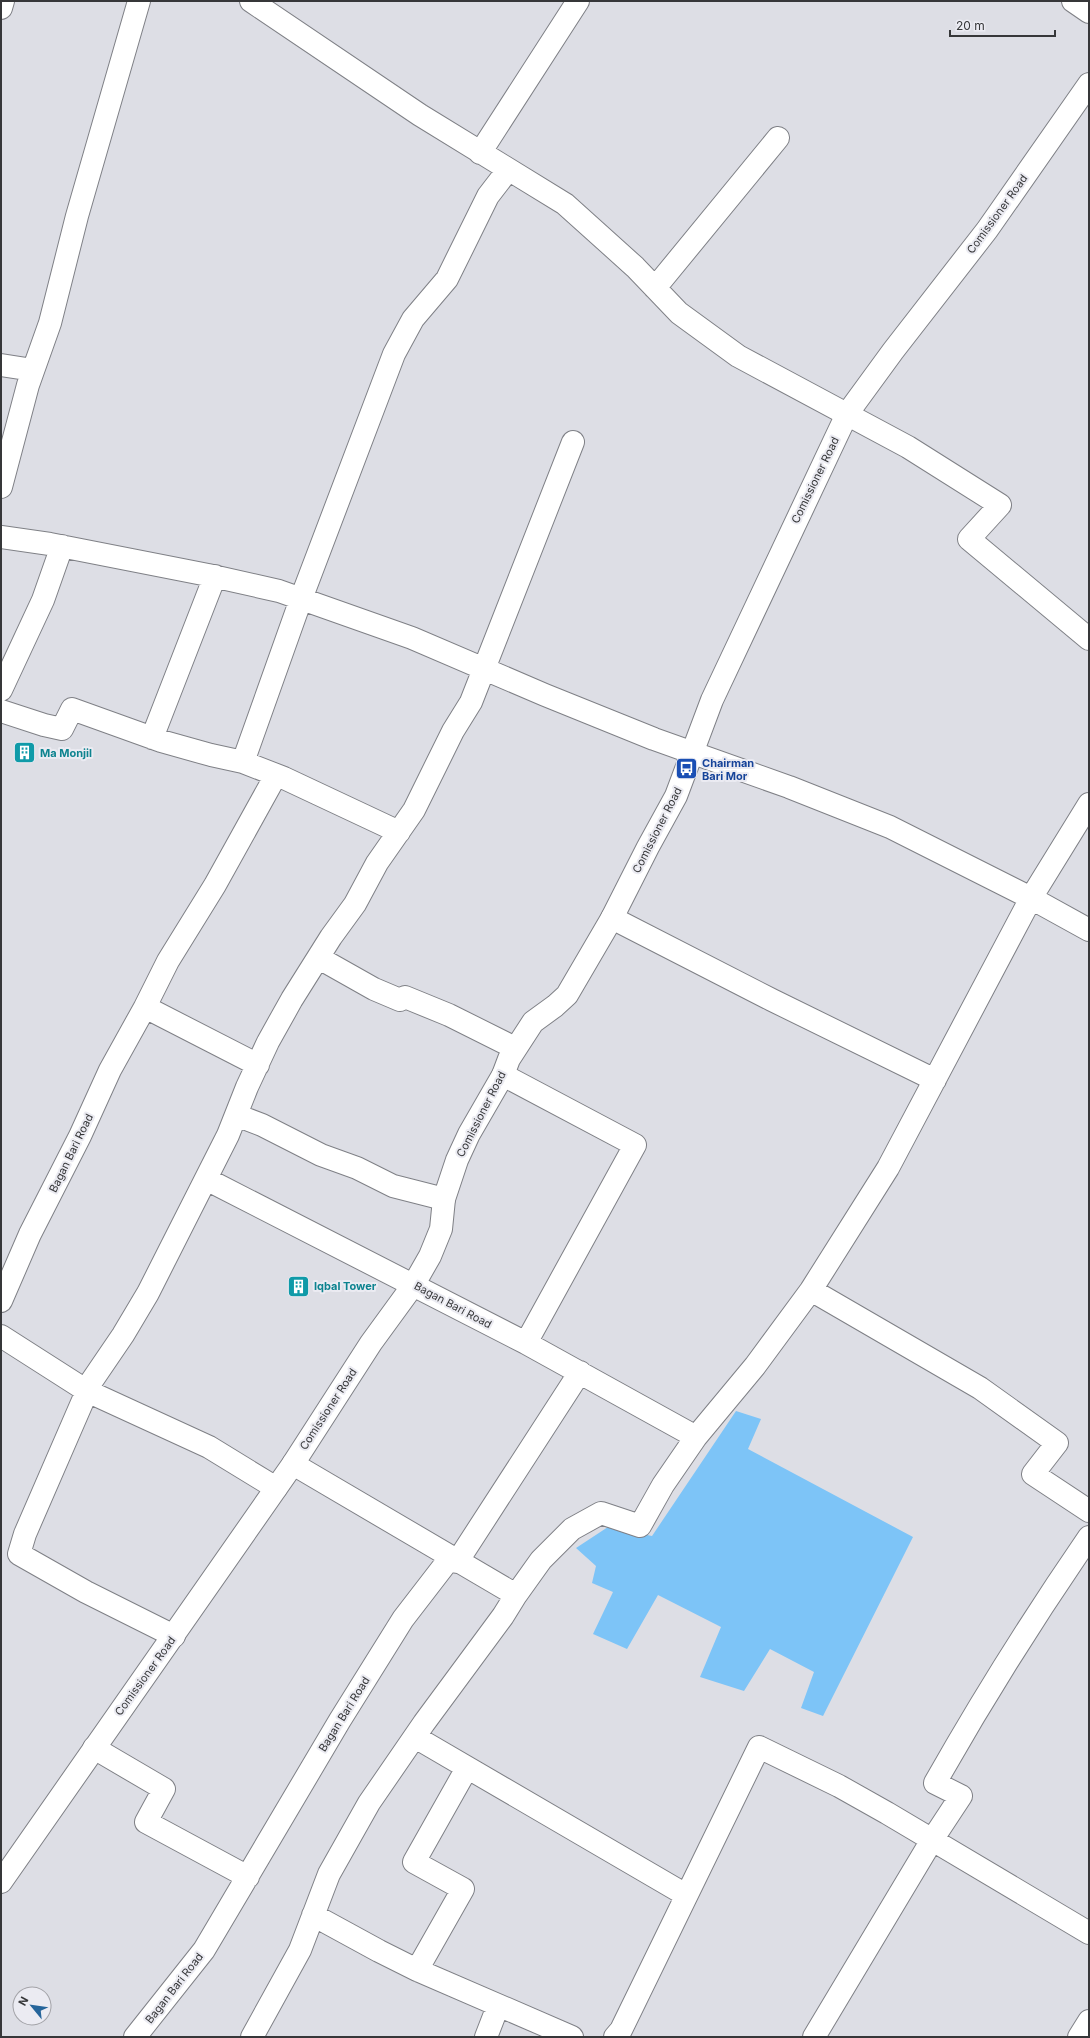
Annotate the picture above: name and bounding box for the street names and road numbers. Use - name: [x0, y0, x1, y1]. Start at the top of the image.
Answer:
- street label: Comissioner Road: [964, 172, 1030, 256]
- street label: Comissioner Road: [788, 434, 842, 526]
- street label: Comissioner Road: [629, 785, 685, 875]
- street label: Comissioner Road: [453, 1069, 509, 1159]
- street label: Bagan Bari Road: [46, 1111, 96, 1195]
- street label: Bagan Bari Road: [412, 1279, 494, 1331]
- street label: Comissioner Road: [296, 1366, 360, 1452]
- street label: Comissioner Road: [112, 1634, 178, 1718]
- street label: Bagan Bari Road: [315, 1674, 373, 1754]
- street label: Bagan Bari Road: [142, 1950, 206, 2026]

